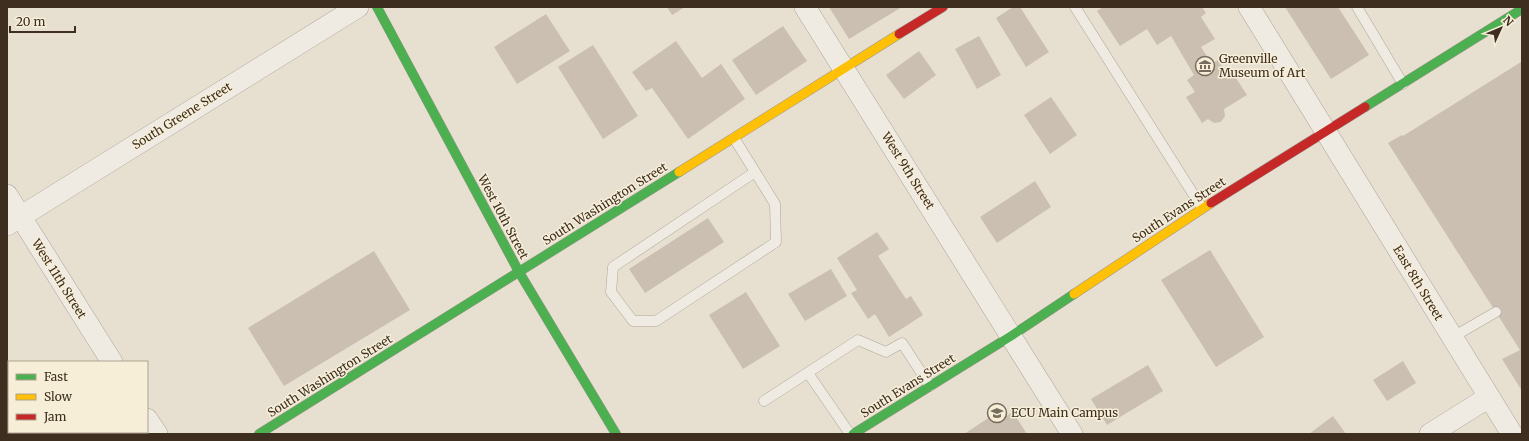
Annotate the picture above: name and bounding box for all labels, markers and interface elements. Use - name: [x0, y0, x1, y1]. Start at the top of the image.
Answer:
- scale bar: [10, 8, 75, 34]
- north arrow: [1481, 8, 1521, 48]
- text: N: [1500, 13, 1516, 29]
- text: 20 m: [16, 14, 45, 29]
- place label: Greenville Museum of Art: [1219, 51, 1306, 80]
- museum icon: Greenville Museum of Art: [1194, 55, 1216, 77]
- street label: South Greene Street: [129, 79, 235, 152]
- street label: West 9th Street: [878, 129, 938, 212]
- street label: South Washington Street: [540, 159, 670, 248]
- street label: West 10th Street: [474, 171, 532, 262]
- street label: South Evans Street: [1129, 174, 1229, 245]
- street label: West 11th Street: [28, 235, 90, 322]
- street label: East 8th Street: [1390, 243, 1447, 323]
- street label: South Washington Street: [265, 331, 395, 420]
- street label: South Evans Street: [858, 350, 958, 421]
- legend: [8, 361, 148, 433]
- text: Fast: [44, 369, 68, 384]
- text: Slow: [44, 389, 73, 404]
- school or university icon: ECU Main Campus: [986, 402, 1008, 424]
- place label: ECU Main Campus: [1011, 405, 1118, 420]
- text: Jam: [43, 409, 67, 424]

